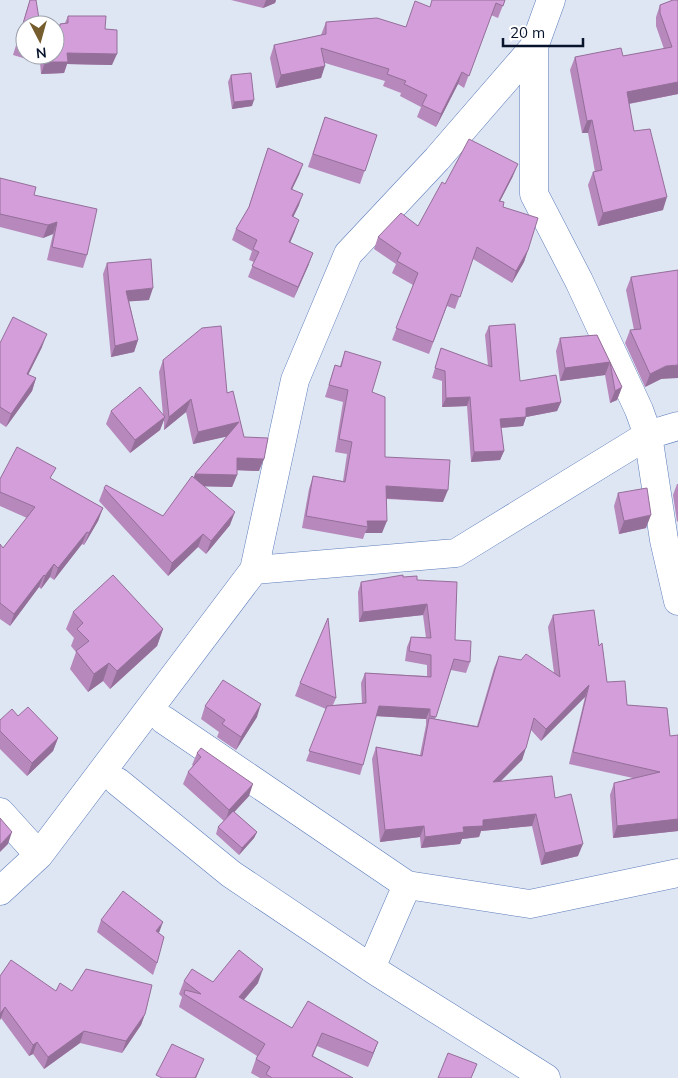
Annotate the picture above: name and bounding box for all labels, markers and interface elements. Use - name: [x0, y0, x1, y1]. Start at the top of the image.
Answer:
- north arrow: [15, 15, 65, 65]
- scale bar: [503, 15, 583, 47]
- text: 20 m: [510, 23, 545, 42]
- text: N: [35, 43, 48, 62]

